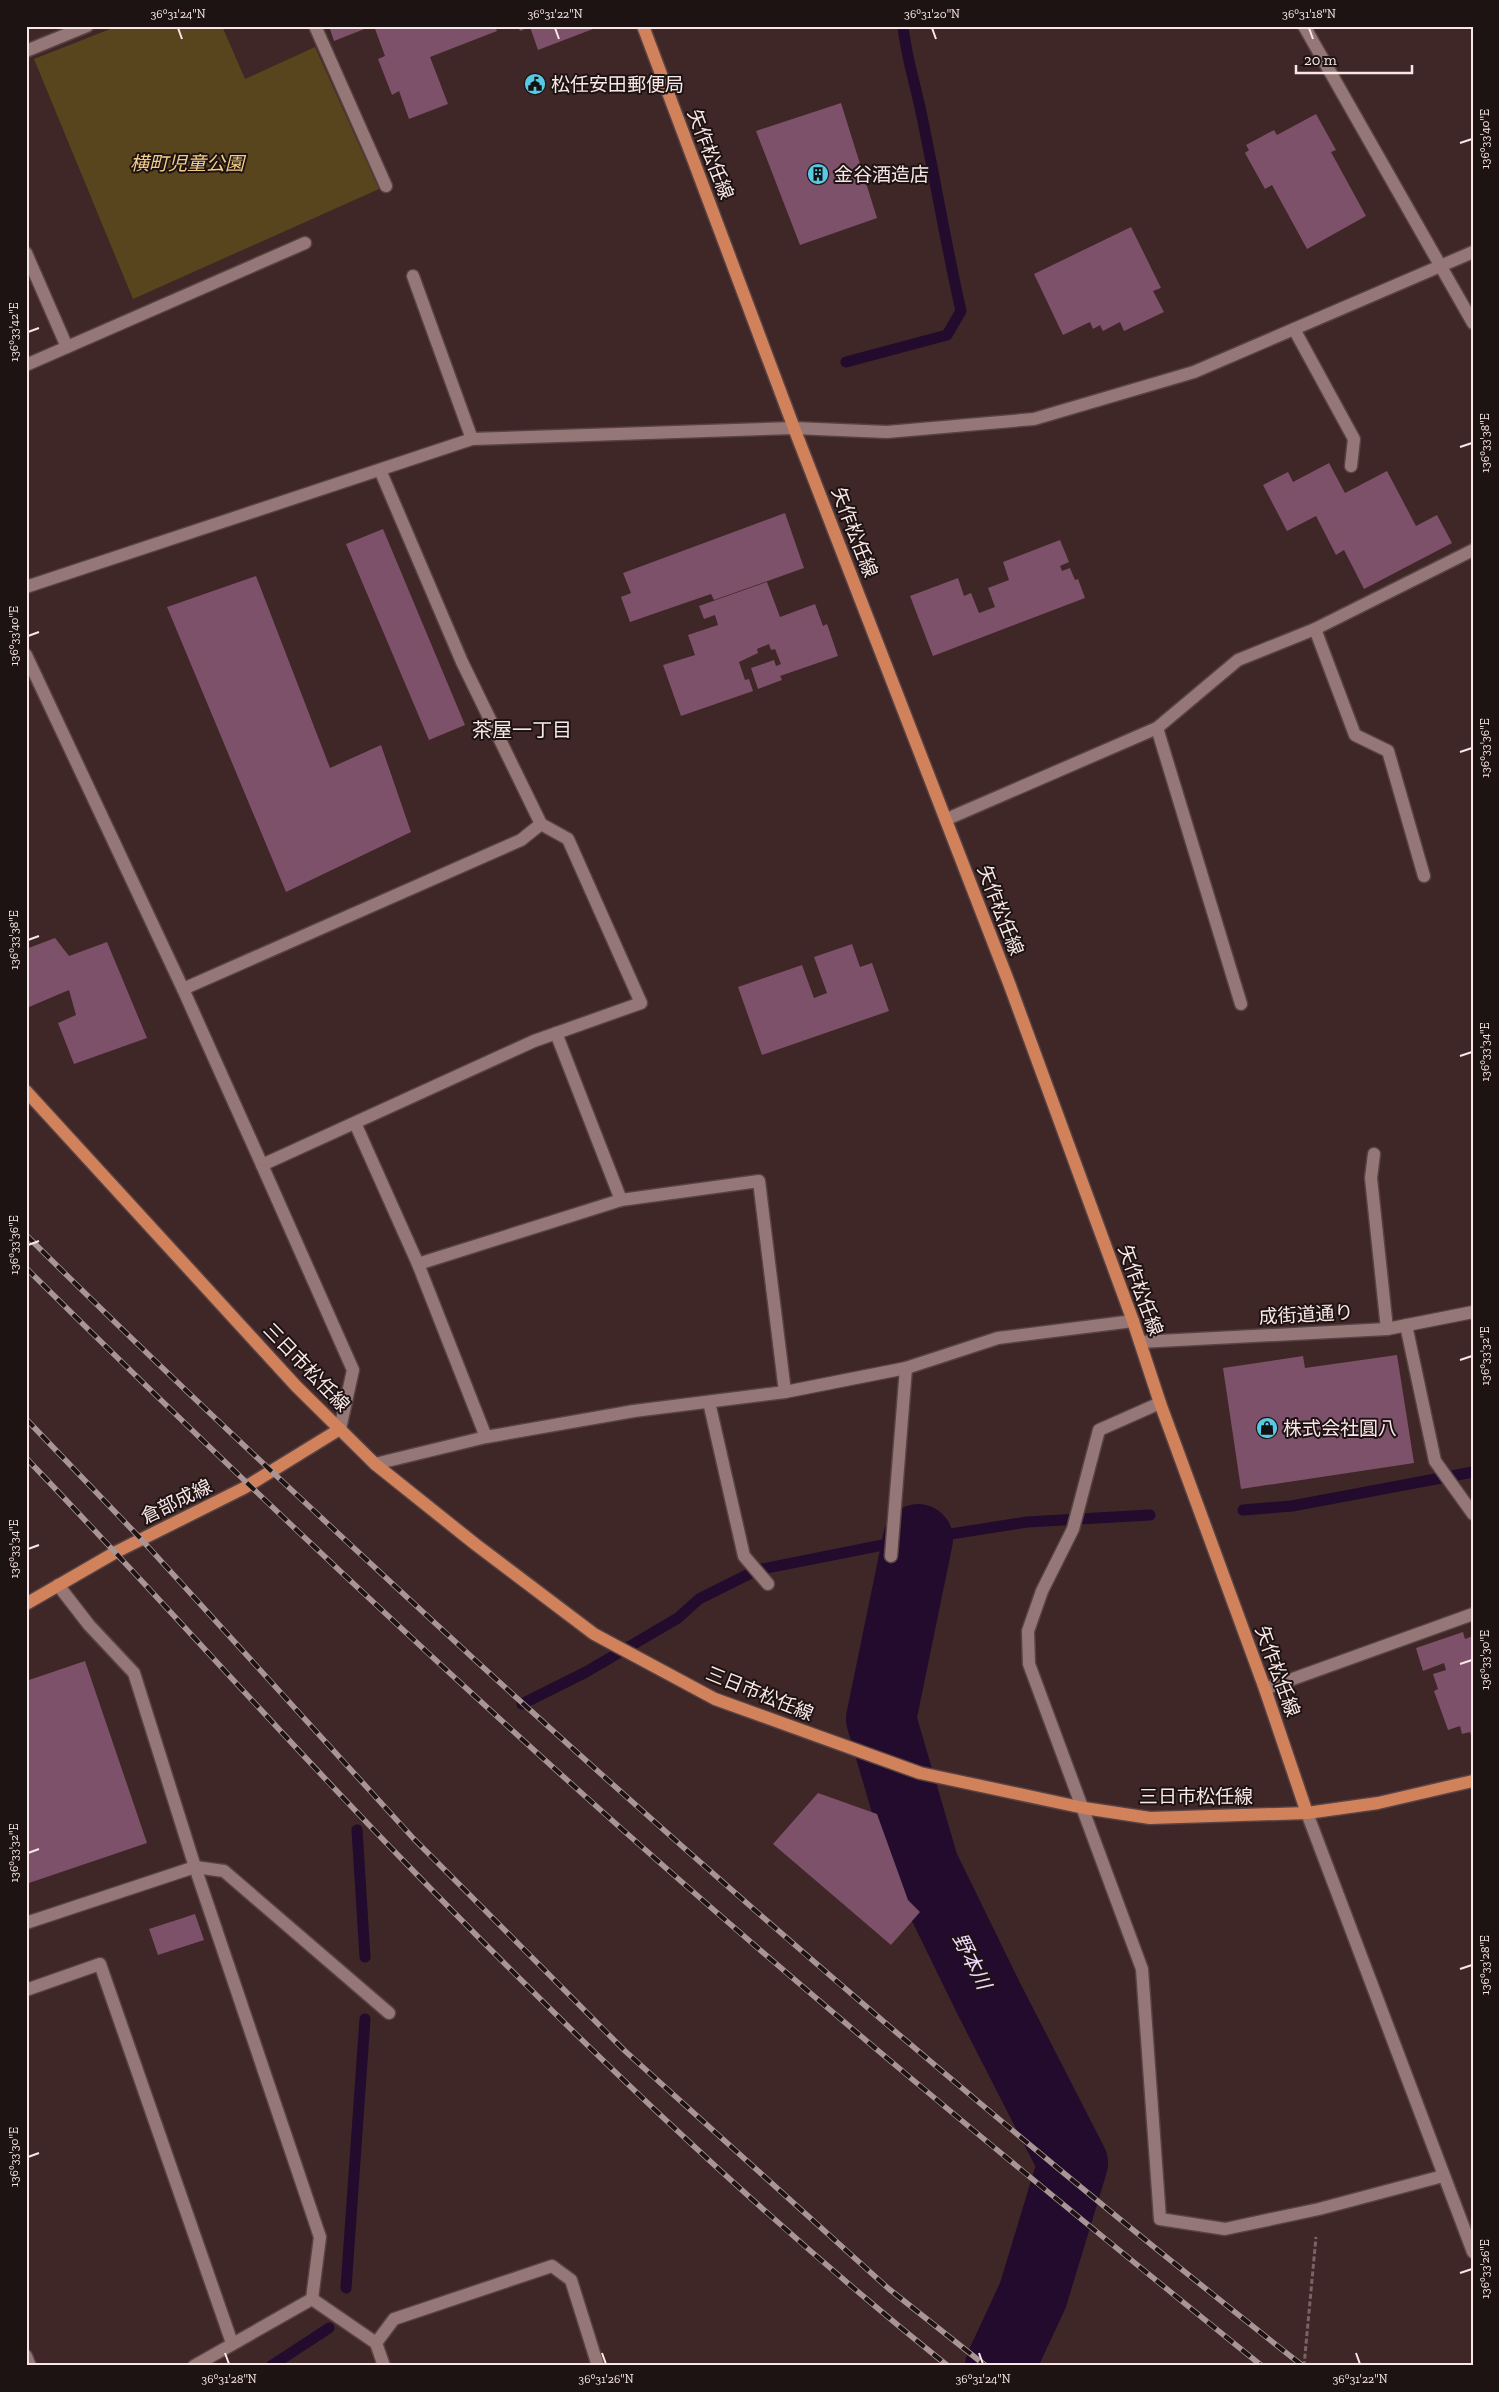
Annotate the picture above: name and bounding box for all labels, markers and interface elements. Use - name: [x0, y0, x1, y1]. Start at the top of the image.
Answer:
- text: 36°31'24"N: [150, 7, 206, 21]
- text: 36°31'22"N: [527, 7, 583, 21]
- text: 36°31'20"N: [904, 7, 960, 21]
- text: 36°31'18"N: [1282, 7, 1336, 21]
- scale bar: [1296, 42, 1413, 74]
- text: 20 m: [1304, 51, 1337, 69]
- public building icon: 松任安田郵便局: [523, 72, 547, 96]
- place label: 松任安田郵便局: [551, 73, 684, 96]
- street label: 矢作松任線: [683, 106, 738, 203]
- text: 136°33'40"E: [1478, 109, 1492, 169]
- park label: 横町児童公園: [130, 152, 247, 175]
- building icon: 金谷酒造店: [806, 162, 830, 186]
- place label: 金谷酒造店: [834, 163, 929, 186]
- text: 136°33'42"E: [7, 302, 21, 362]
- text: 136°33'38"E: [1478, 413, 1492, 473]
- street label: 矢作松任線: [827, 484, 882, 581]
- text: 136°33'40"E: [7, 606, 21, 666]
- district label: 茶屋一丁目: [472, 718, 572, 742]
- text: 136°33'36"E: [1478, 718, 1492, 778]
- street label: 矢作松任線: [973, 862, 1028, 959]
- text: 136°33'38"E: [7, 910, 21, 970]
- text: 136°33'34"E: [1478, 1022, 1492, 1082]
- text: 136°33'36"E: [7, 1215, 21, 1275]
- street label: 矢作松任線: [1113, 1242, 1168, 1339]
- street label: 成街道通り: [1258, 1301, 1354, 1328]
- street label: 三日市松任線: [259, 1318, 355, 1416]
- text: 136°33'32"E: [1478, 1326, 1492, 1386]
- shop icon: 株式会社圓八: [1255, 1416, 1279, 1440]
- place label: 株式会社圓八: [1283, 1417, 1397, 1440]
- street label: 倉部成線: [137, 1474, 215, 1528]
- text: 136°33'34"E: [7, 1519, 21, 1579]
- street label: 矢作松任線: [1250, 1623, 1305, 1720]
- text: 136°33'30"E: [1478, 1630, 1492, 1690]
- street label: 三日市松任線: [703, 1661, 817, 1725]
- street label: 三日市松任線: [1139, 1785, 1253, 1808]
- text: 136°33'32"E: [7, 1823, 21, 1883]
- water label: 野本川: [948, 1929, 997, 1995]
- text: 136°33'28"E: [1478, 1935, 1492, 1995]
- text: 136°33'30"E: [7, 2127, 21, 2187]
- text: 136°33'26"E: [1478, 2239, 1492, 2299]
- text: 36°31'28"N: [201, 2372, 257, 2386]
- text: 36°31'26"N: [578, 2372, 634, 2386]
- text: 36°31'24"N: [955, 2372, 1011, 2386]
- text: 36°31'22"N: [1332, 2372, 1388, 2386]

